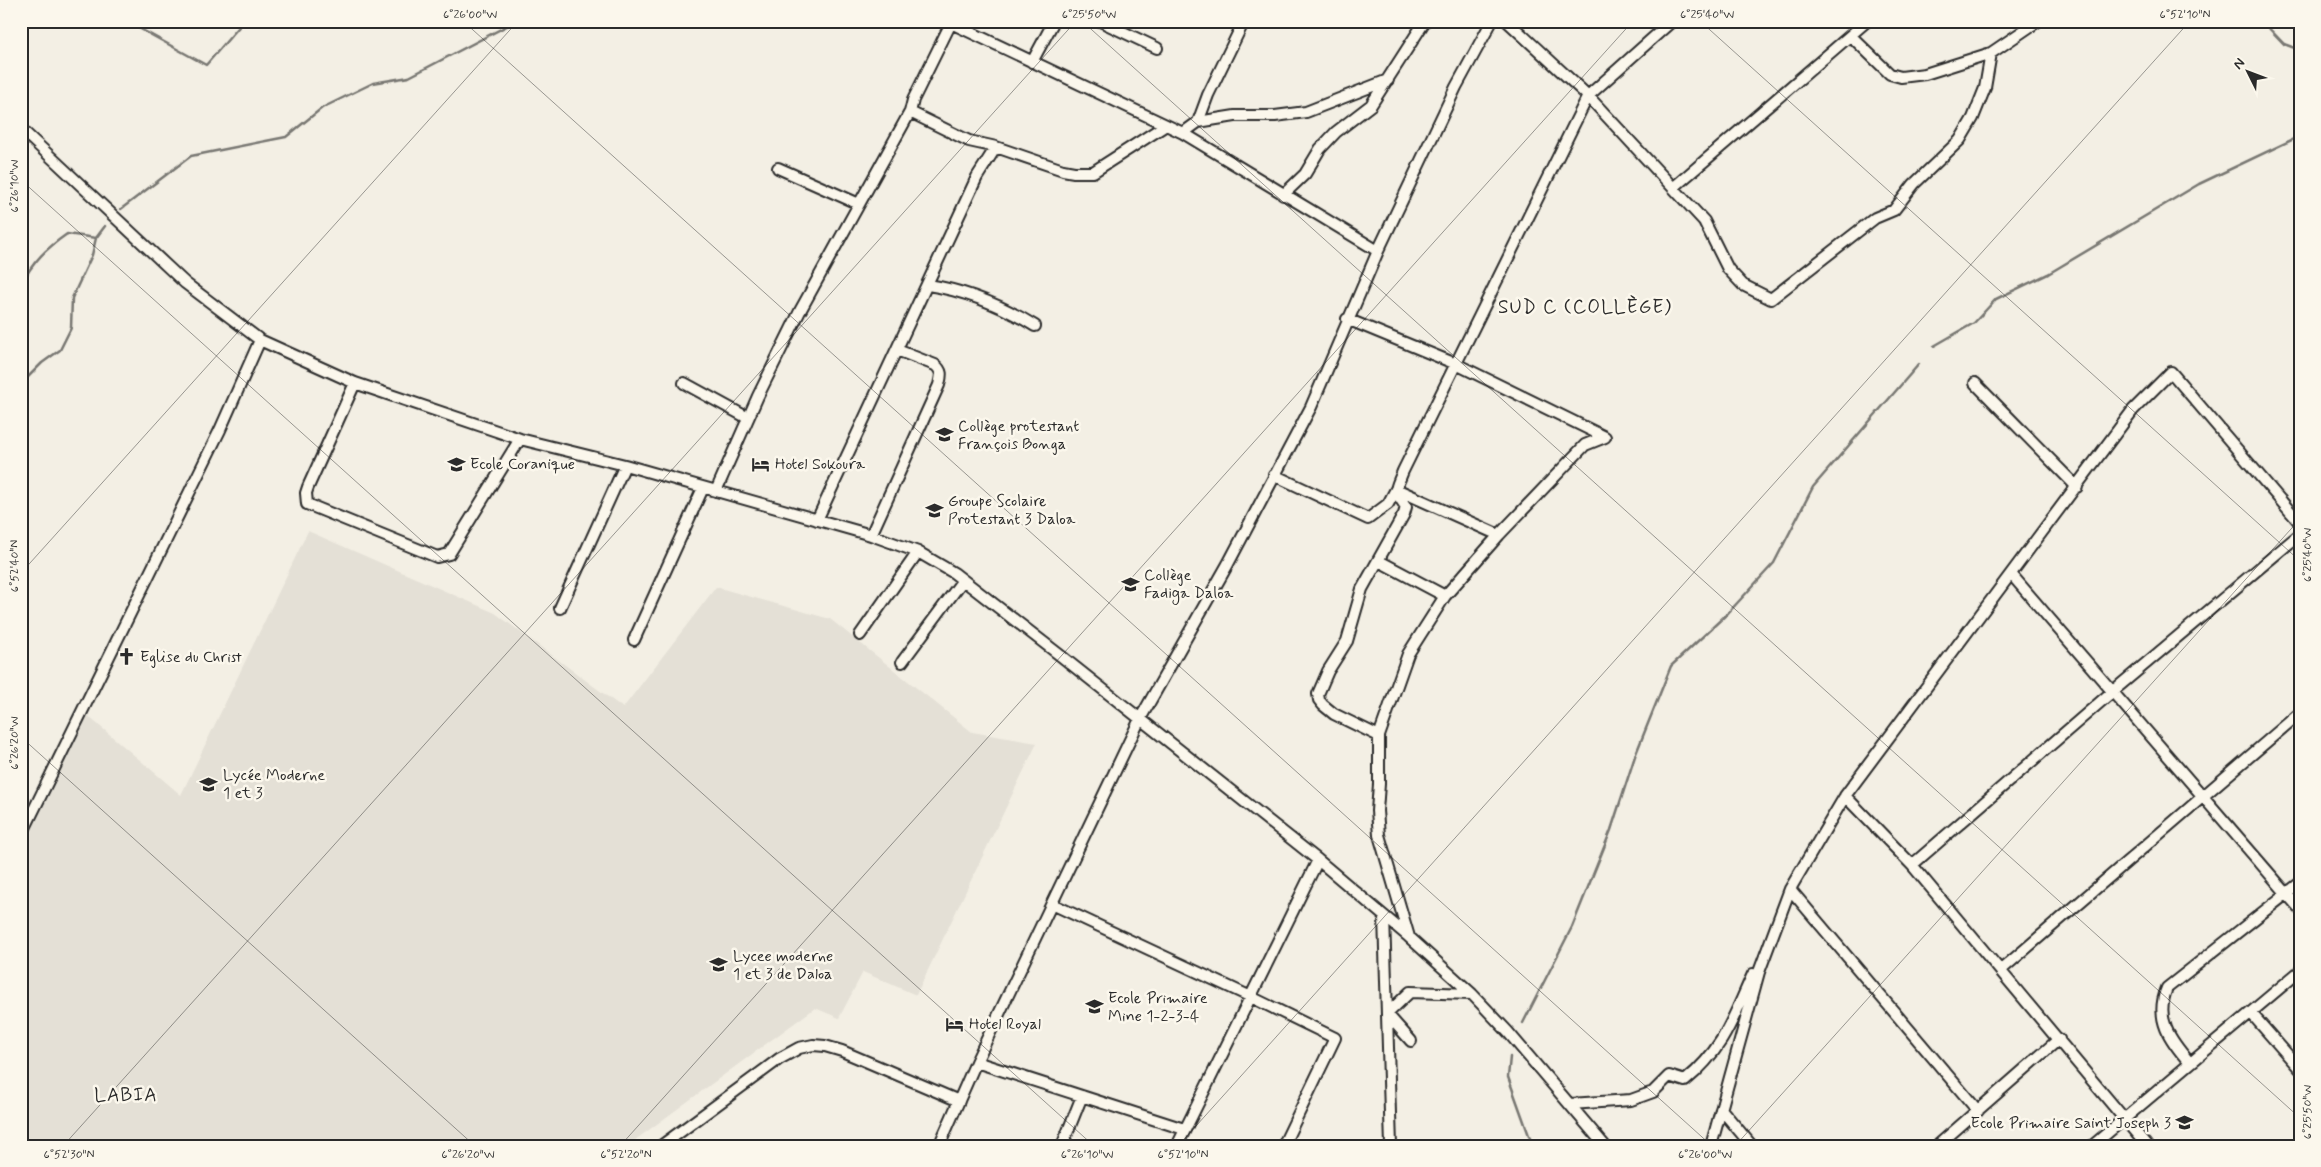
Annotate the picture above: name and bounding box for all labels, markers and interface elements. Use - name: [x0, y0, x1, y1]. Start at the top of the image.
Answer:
- text: 6°26'00"W: [443, 7, 497, 23]
- text: 6°25'50"W: [1062, 7, 1116, 23]
- text: 6°25'40"W: [1680, 7, 1734, 23]
- text: 6°52'10"N: [2160, 7, 2210, 23]
- north arrow: [2224, 48, 2274, 98]
- text: N: [2229, 54, 2249, 73]
- text: 6°26'10"W: [7, 160, 23, 212]
- district label: SUD C (COLLÈGE): [1498, 295, 1672, 320]
- place label: Collège protestant François Bonga: [958, 416, 1079, 455]
- school or university icon: Collège protestant François Bonga: [934, 425, 954, 445]
- school or university icon: Ecole Coranique: [446, 454, 466, 474]
- place label: Ecole Coranique: [470, 454, 575, 475]
- hotel icon: Hotel Sokoura: [751, 454, 771, 474]
- place label: Hotel Sokoura: [775, 454, 865, 475]
- place label: Groupe Scolaire Protestant 3 Daloa: [948, 491, 1076, 530]
- school or university icon: Groupe Scolaire Protestant 3 Daloa: [924, 500, 944, 520]
- text: 6°25'40"W: [2300, 528, 2316, 582]
- text: 6°52'40"N: [7, 540, 23, 592]
- place label: Collège Fadiga Daloa: [1144, 565, 1234, 605]
- school or university icon: Collège Fadiga Daloa: [1120, 574, 1140, 594]
- church icon: Eglise du Christ: [116, 647, 136, 667]
- place label: Eglise du Christ: [140, 647, 242, 668]
- text: 6°26'20"W: [7, 716, 23, 770]
- place label: Lycée Moderne 1 et 3: [223, 765, 325, 804]
- school or university icon: Lycée Moderne 1 et 3: [199, 774, 219, 794]
- place label: Lycee moderne 1 et 3 de Daloa: [733, 946, 833, 985]
- school or university icon: Lycee moderne 1 et 3 de Daloa: [709, 955, 729, 975]
- place label: Ecole Primaire Mine 1-2-3-4: [1108, 988, 1208, 1027]
- school or university icon: Ecole Primaire Mine 1-2-3-4: [1084, 997, 1104, 1017]
- hotel icon: Hotel Royal: [945, 1014, 965, 1034]
- place label: Hotel Royal: [969, 1014, 1041, 1035]
- district label: LABIA: [94, 1083, 158, 1108]
- text: 6°25'50"W: [2300, 1085, 2316, 1139]
- place label: Ecole Primaire Saint Joseph 3: [1971, 1113, 2171, 1134]
- school or university icon: Ecole Primaire Saint Joseph 3: [2175, 1113, 2195, 1133]
- text: 6°52'30"N: [44, 1147, 94, 1163]
- text: 6°26'20"W: [441, 1147, 495, 1163]
- text: 6°52'20"N: [600, 1147, 652, 1163]
- text: 6°26'10"W: [1061, 1147, 1113, 1163]
- text: 6°52'10"N: [1158, 1147, 1208, 1163]
- text: 6°26'00"W: [1678, 1147, 1732, 1163]

